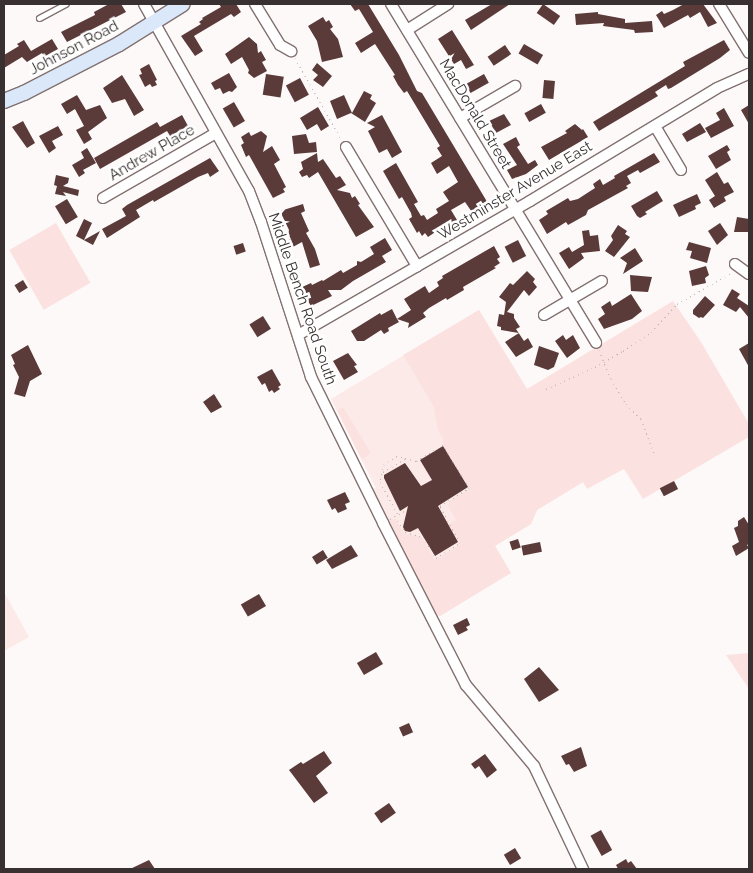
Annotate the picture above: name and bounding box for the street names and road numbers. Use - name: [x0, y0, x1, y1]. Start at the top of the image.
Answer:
- street label: Johnson Road: [26, 17, 122, 79]
- street label: MacDonald Street: [435, 56, 515, 172]
- street label: Andrew Place: [106, 121, 198, 185]
- street label: Westminster Avenue East: [434, 138, 596, 244]
- street label: Middle Bench Road South: [264, 211, 340, 387]

